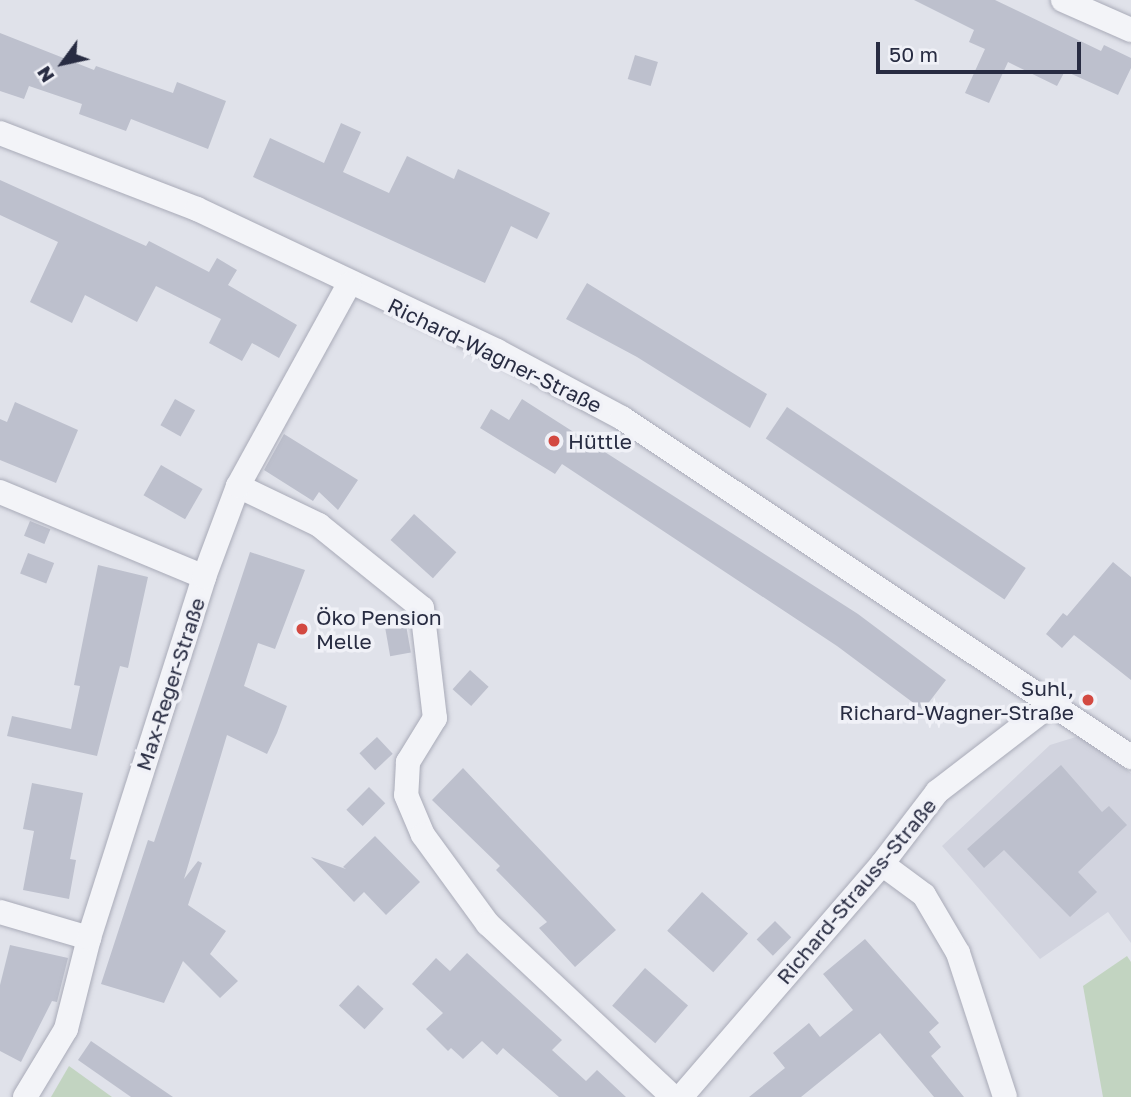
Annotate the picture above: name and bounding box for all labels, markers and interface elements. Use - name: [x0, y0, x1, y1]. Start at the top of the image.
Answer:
- north arrow: [28, 28, 98, 98]
- scale bar: [879, 28, 1084, 72]
- text: 50 m: [889, 41, 938, 67]
- text: N: [31, 62, 59, 87]
- street label: Richard-Wagner-Straße: [384, 292, 606, 418]
- place label: Hüttle: [568, 428, 632, 454]
- marker: Hüttle: [546, 433, 562, 449]
- street label: Max-Reger-Straße: [130, 594, 210, 774]
- place label: Öko Pension Melle: [316, 604, 442, 654]
- marker: Öko Pension Melle: [294, 621, 310, 637]
- place label: Suhl, Richard-Wagner-Straße: [839, 675, 1074, 725]
- marker: Suhl, Richard-Wagner-Straße: [1080, 692, 1096, 708]
- street label: Richard-Strauss-Straße: [771, 793, 941, 989]

